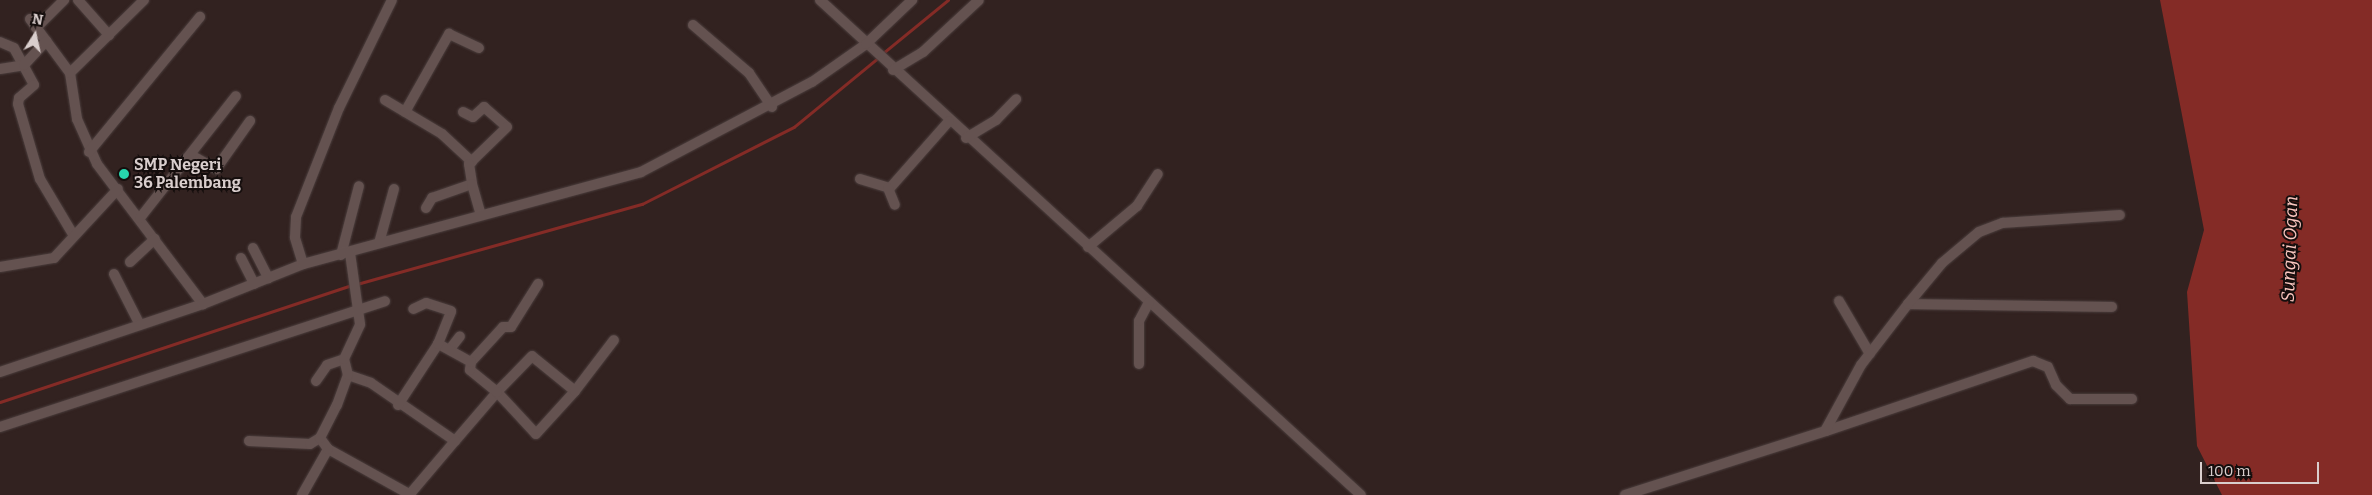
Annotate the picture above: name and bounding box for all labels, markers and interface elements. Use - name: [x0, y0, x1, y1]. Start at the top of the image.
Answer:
- north arrow: [10, 10, 60, 60]
- text: N: [31, 10, 44, 29]
- place label: SMP Negeri 36 Palembang: [134, 155, 241, 193]
- marker: SMP Negeri 36 Palembang: [118, 168, 130, 180]
- water label: Sungai Ogan: [2277, 196, 2303, 302]
- scale bar: [2202, 452, 2321, 484]
- text: 100 m: [2208, 462, 2251, 480]

